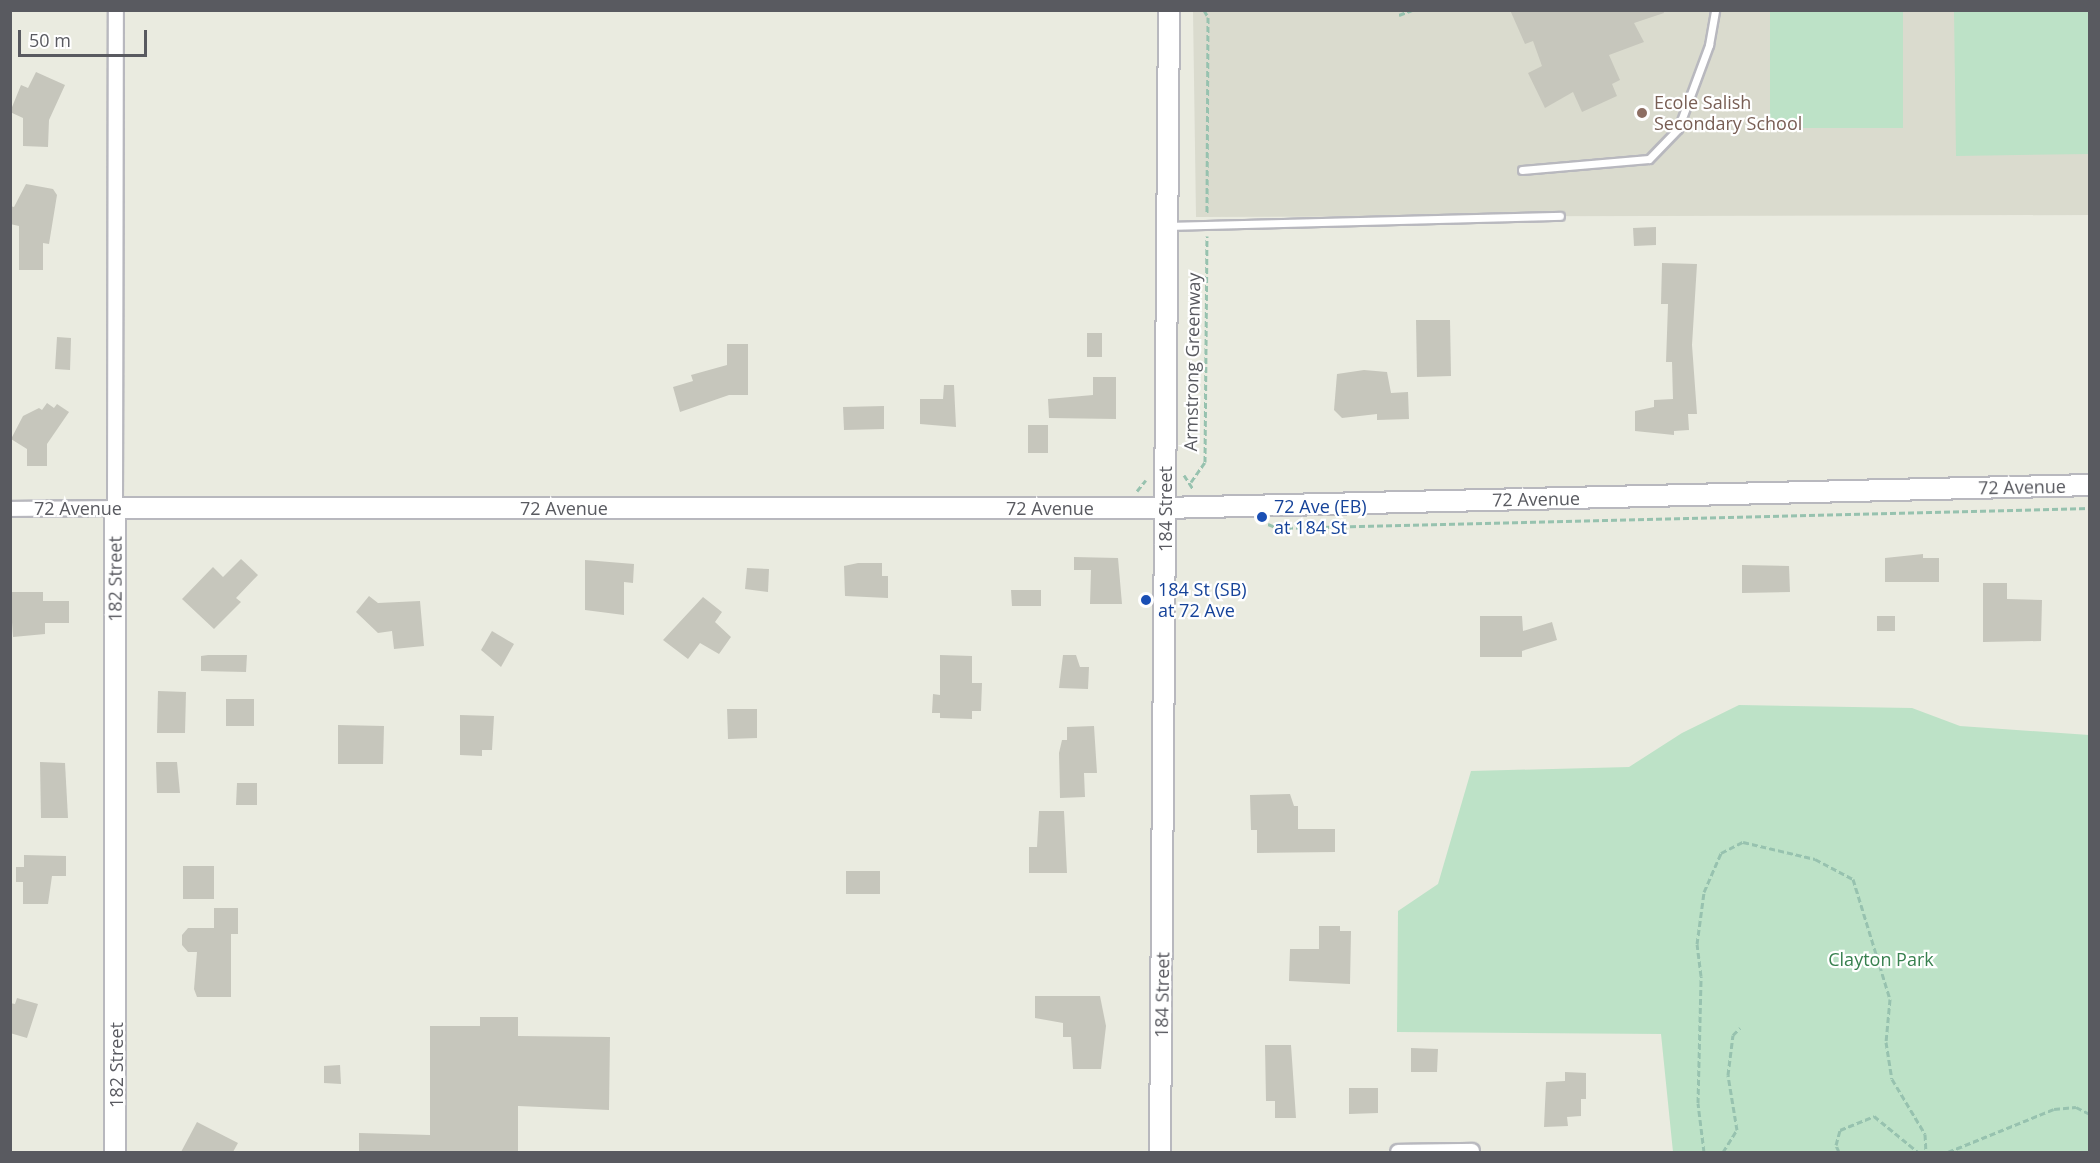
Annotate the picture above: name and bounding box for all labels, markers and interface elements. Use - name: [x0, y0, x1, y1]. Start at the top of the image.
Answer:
- scale bar: [21, 18, 150, 56]
- text: 50 m: [29, 28, 71, 52]
- place label: Ecole Salish Secondary School: [1654, 92, 1802, 134]
- marker: Ecole Salish Secondary School: [1635, 106, 1649, 120]
- street label: Armstrong Greenway: [1180, 272, 1204, 452]
- street label: 184 Street: [1154, 466, 1176, 552]
- street label: 72 Avenue: [1978, 475, 2066, 499]
- street label: 72 Avenue: [1492, 487, 1580, 511]
- place label: 72 Ave (EB) at 184 St: [1274, 496, 1367, 538]
- street label: 72 Avenue: [34, 497, 122, 519]
- street label: 72 Avenue: [520, 497, 608, 519]
- street label: 72 Avenue: [1006, 497, 1094, 519]
- marker: 72 Ave (EB) at 184 St: [1255, 510, 1269, 524]
- street label: 182 Street: [104, 536, 126, 622]
- place label: 184 St (SB) at 72 Ave: [1158, 579, 1247, 622]
- marker: 184 St (SB) at 72 Ave: [1139, 593, 1153, 607]
- park label: Clayton Park: [1828, 948, 1934, 970]
- street label: 184 Street: [1150, 952, 1174, 1038]
- street label: 182 Street: [105, 1022, 127, 1108]

